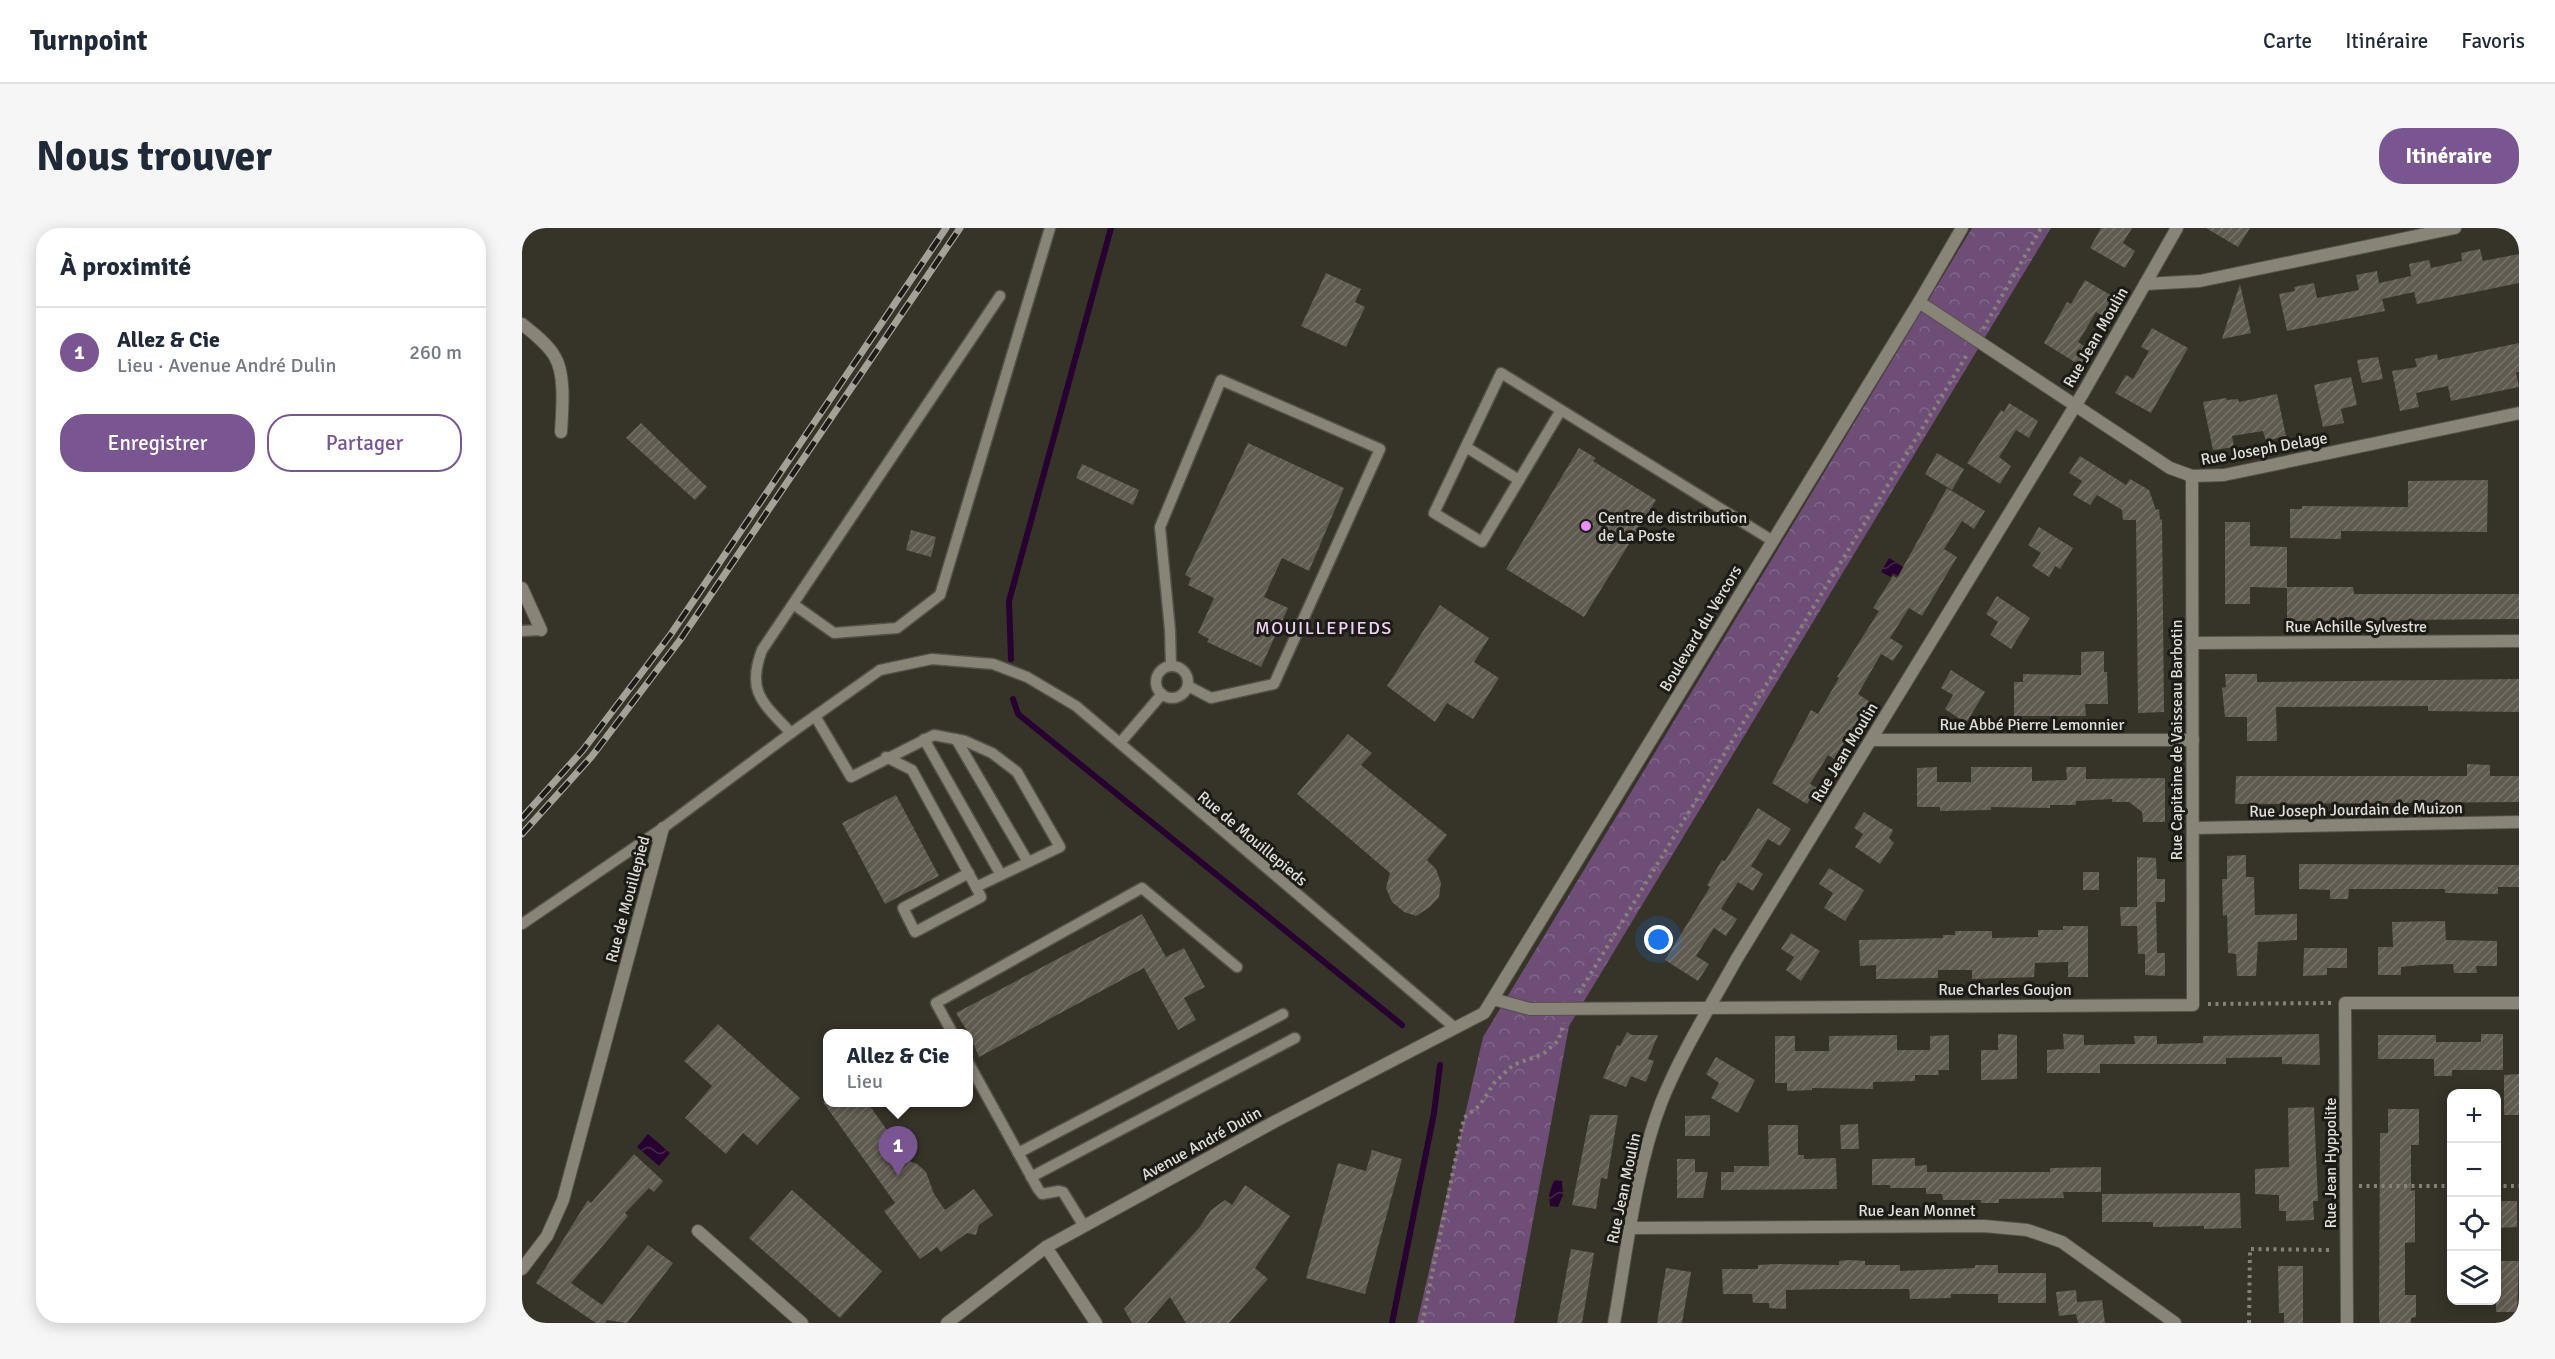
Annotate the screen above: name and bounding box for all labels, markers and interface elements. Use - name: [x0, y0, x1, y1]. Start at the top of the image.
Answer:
- text: Turnpoint: [30, 24, 147, 58]
- text: Carte: [2263, 28, 2312, 54]
- text: Itinéraire: [2345, 28, 2428, 54]
- text: Favoris: [2461, 28, 2525, 54]
- button: Itinéraire: [2379, 128, 2519, 184]
- text: Nous trouver: [36, 131, 272, 182]
- text: À proximité: [60, 251, 191, 283]
- street label: Rue Jean Moulin: [2059, 284, 2133, 391]
- text: Allez & Cie: [117, 326, 220, 353]
- text: 1: [74, 340, 85, 365]
- text: 260 m: [409, 340, 462, 365]
- text: Lieu · Avenue André Dulin: [117, 353, 336, 378]
- button: Enregistrer: [60, 414, 255, 472]
- button: Partager: [267, 414, 462, 472]
- street label: Rue Joseph Delage: [2199, 428, 2329, 470]
- place label: Centre de distribution de La Poste: [1598, 508, 1747, 546]
- marker: Centre de distribution de La Poste: [1579, 519, 1593, 533]
- street label: Boulevard du Vercors: [1655, 562, 1746, 695]
- district label: MOUILLEPIEDS: [1255, 617, 1393, 639]
- street label: Rue Achille Sylvestre: [2285, 617, 2427, 637]
- street label: Rue Capitaine de Vaisseau Barbotin: [2167, 620, 2187, 860]
- street label: Rue Jean Moulin: [1807, 699, 1882, 806]
- street label: Rue Abbé Pierre Lemonnier: [1940, 715, 2125, 735]
- street label: Rue de Mouillepieds: [1193, 787, 1311, 891]
- street label: Rue Joseph Jourdain de Muizon: [2249, 798, 2463, 822]
- street label: Rue de Mouillepied: [601, 834, 654, 965]
- your location: [1644, 925, 1673, 954]
- street label: Rue Charles Goujon: [1938, 980, 2072, 1000]
- popup: [823, 1029, 973, 1107]
- text: Allez & Cie: [847, 1042, 949, 1069]
- text: Lieu: [847, 1069, 883, 1094]
- map controls: [2447, 1089, 2501, 1305]
- button: +: [2447, 1089, 2501, 1143]
- street label: Rue Jean Hyppolite: [2321, 1098, 2341, 1228]
- street label: Avenue André Dulin: [1138, 1103, 1265, 1185]
- pin: 1: [878, 1126, 917, 1176]
- street label: Rue Jean Moulin: [1602, 1131, 1645, 1245]
- button: −: [2447, 1143, 2501, 1197]
- button: locate: [2447, 1197, 2501, 1251]
- street label: Rue Jean Monnet: [1858, 1201, 1976, 1221]
- button: layers: [2447, 1251, 2501, 1305]

